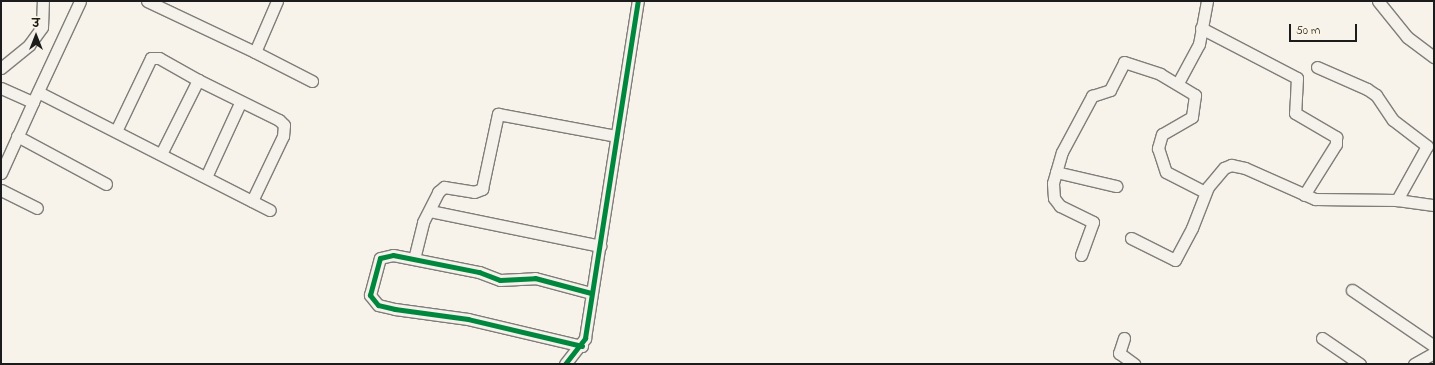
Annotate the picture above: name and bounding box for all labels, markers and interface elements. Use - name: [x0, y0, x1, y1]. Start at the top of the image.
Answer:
- north arrow: [16, 16, 56, 56]
- text: उ: [32, 16, 40, 32]
- scale bar: [1291, 16, 1359, 42]
- text: 50 m: [1296, 22, 1320, 40]

